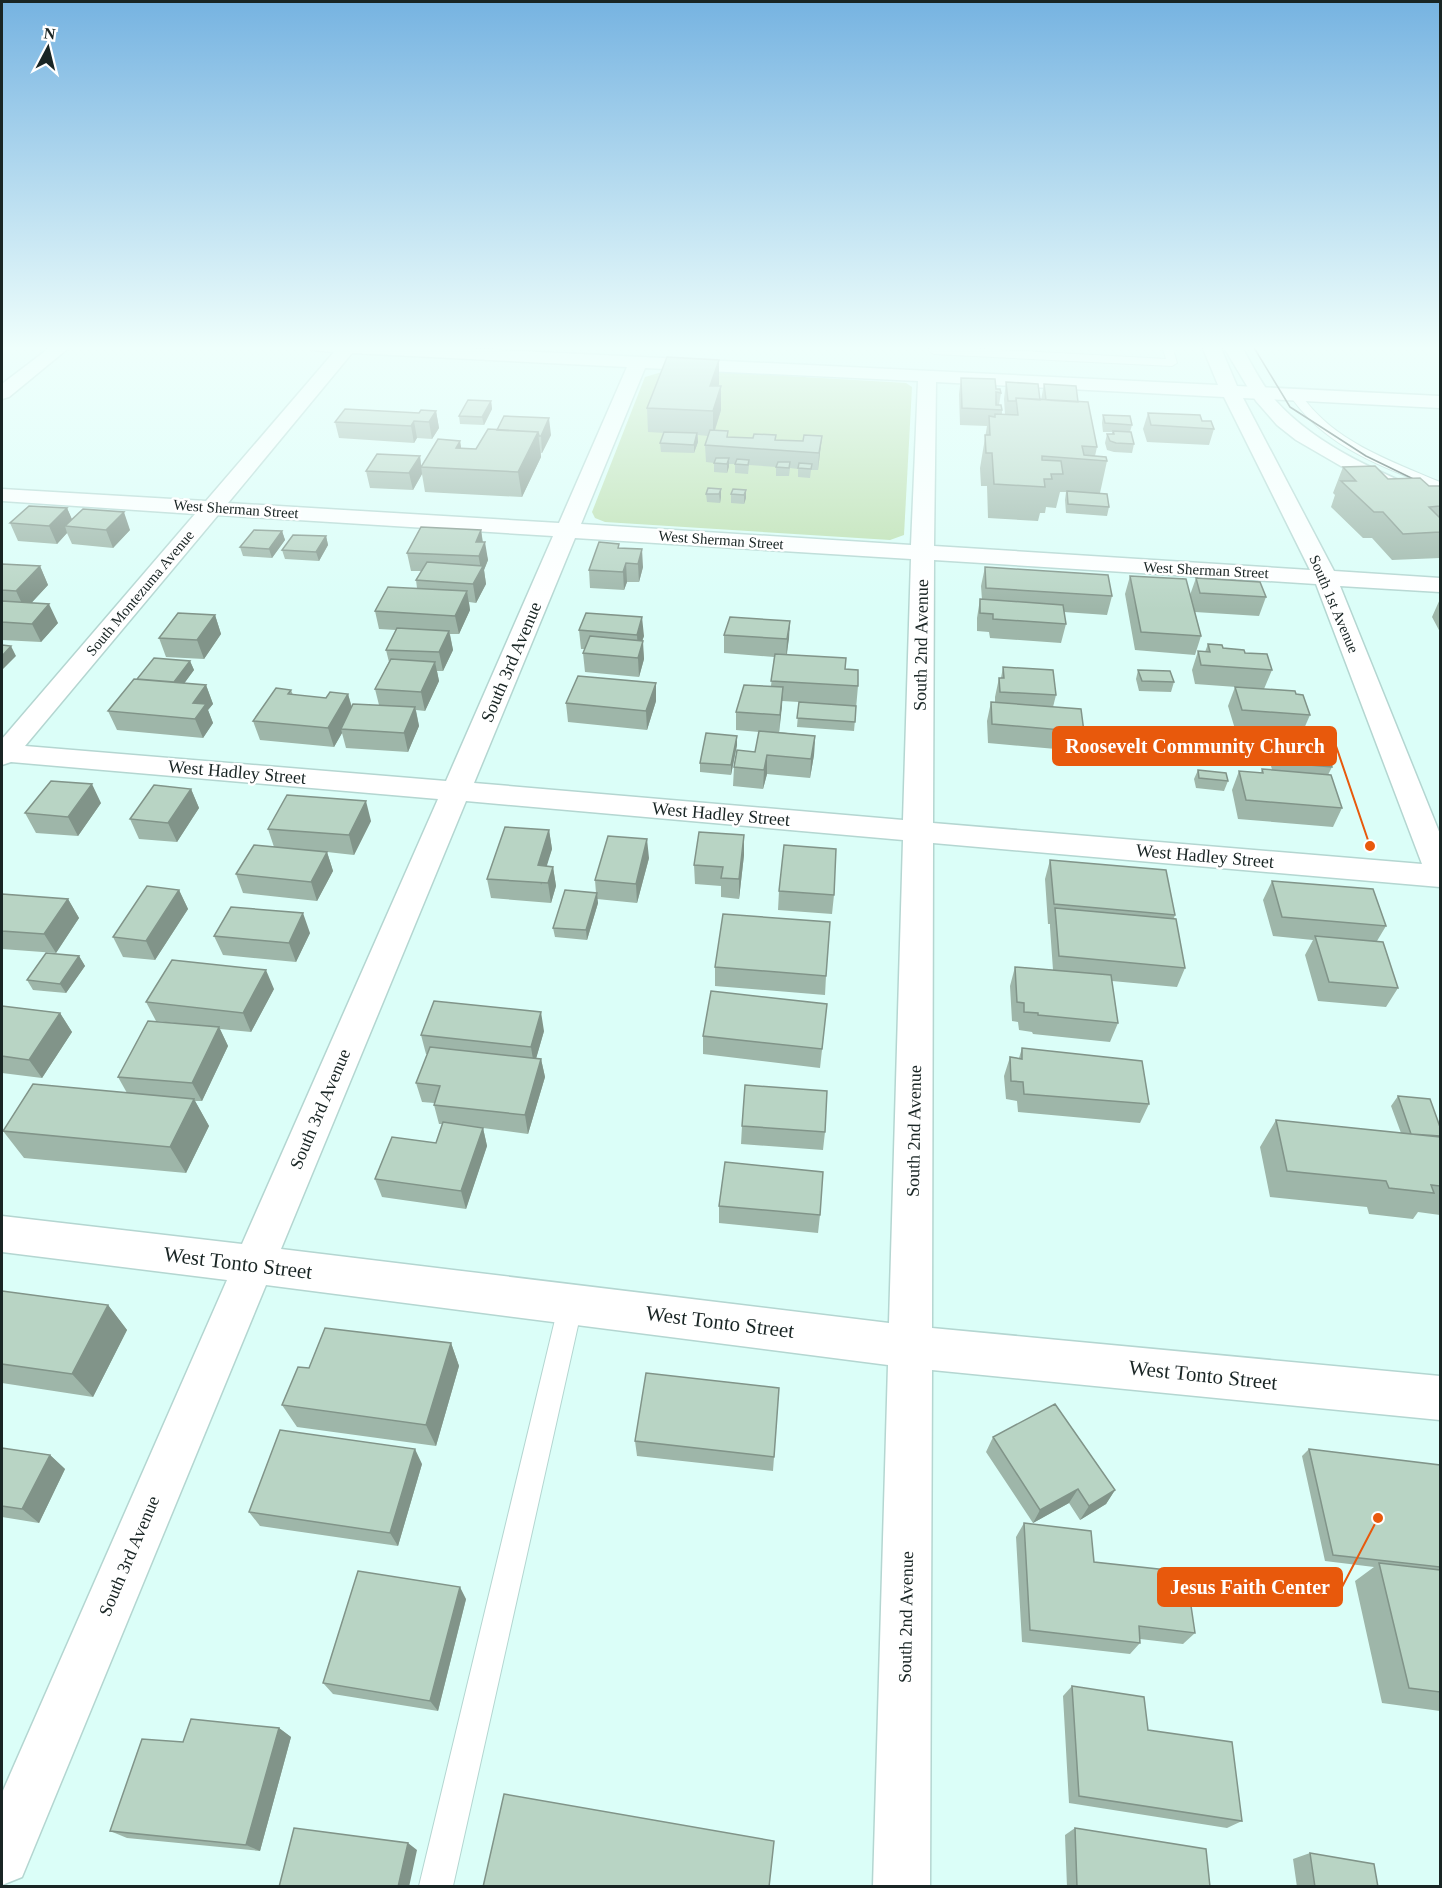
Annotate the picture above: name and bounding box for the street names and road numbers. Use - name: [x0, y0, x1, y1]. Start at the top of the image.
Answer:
- street label: West Sherman Street: [173, 497, 300, 521]
- street label: South Montezuma Avenue: [83, 527, 197, 659]
- street label: West Sherman Street: [658, 528, 785, 552]
- street label: South 1st Avenue: [1306, 553, 1362, 656]
- street label: West Sherman Street: [1143, 559, 1270, 581]
- street label: South 2nd Avenue: [910, 579, 932, 711]
- street label: South 3rd Avenue: [477, 599, 545, 725]
- street label: West Hadley Street: [167, 756, 307, 788]
- street label: West Hadley Street: [651, 798, 791, 830]
- street label: West Hadley Street: [1135, 840, 1275, 872]
- street label: South 3rd Avenue: [286, 1046, 354, 1172]
- street label: South 2nd Avenue: [903, 1065, 925, 1197]
- street label: West Tonto Street: [162, 1242, 314, 1284]
- street label: West Tonto Street: [644, 1301, 796, 1343]
- street label: West Tonto Street: [1128, 1355, 1279, 1395]
- street label: South 3rd Avenue: [95, 1493, 163, 1619]
- street label: South 2nd Avenue: [895, 1551, 917, 1683]

